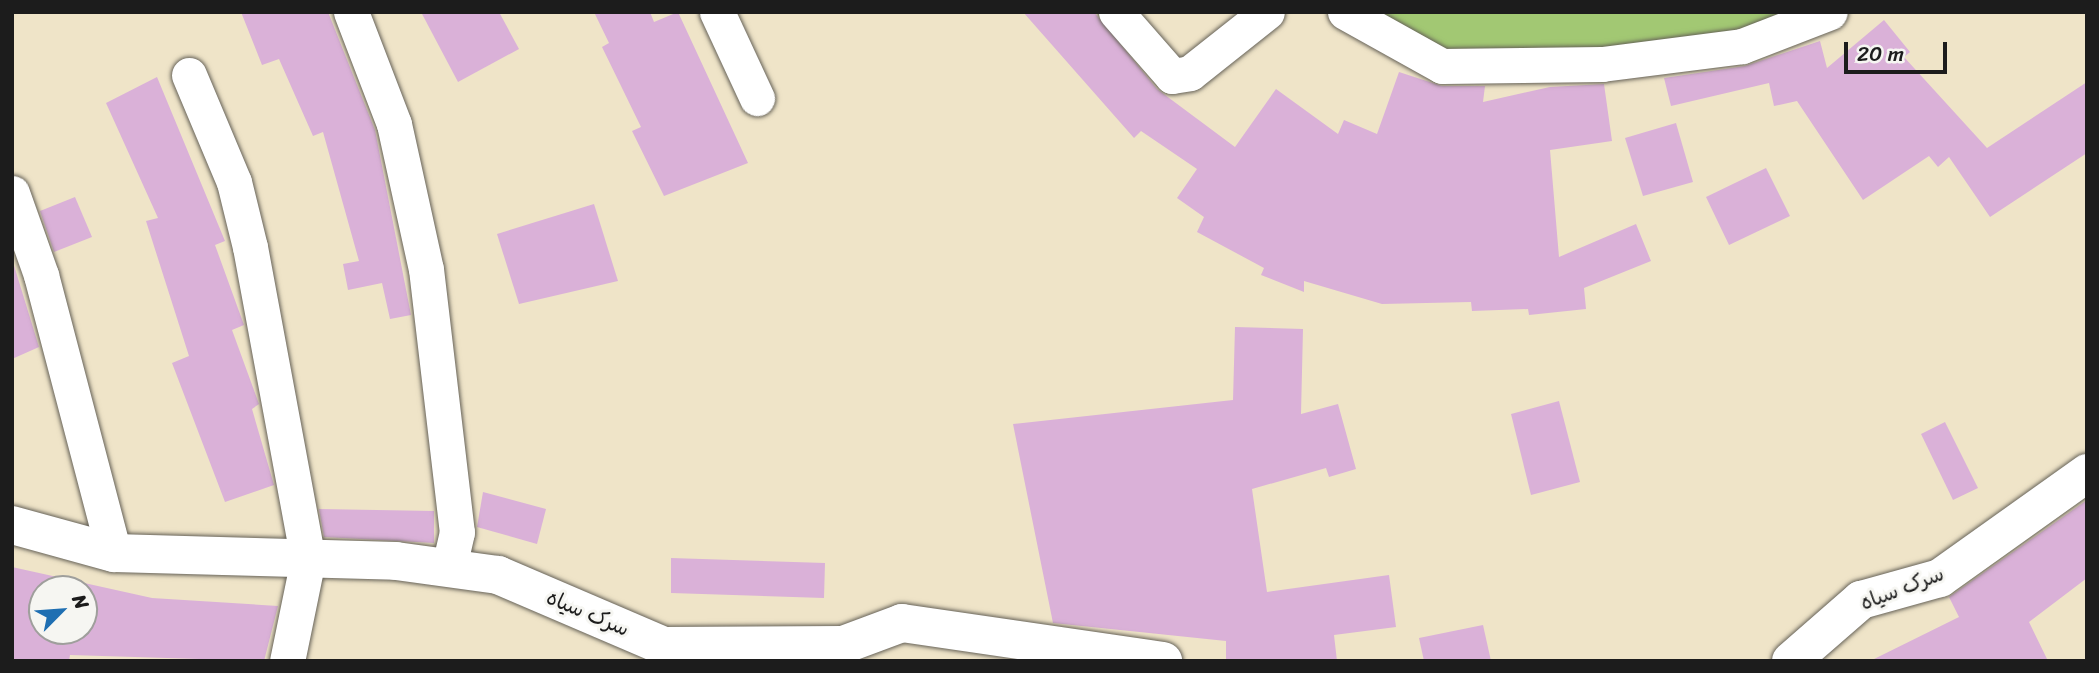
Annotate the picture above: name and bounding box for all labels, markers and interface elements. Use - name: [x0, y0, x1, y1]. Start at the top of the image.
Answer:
- scale bar: [1847, 28, 1950, 72]
- text: 20 m: [1857, 35, 1904, 73]
- street label: سرک سیاه: [1857, 561, 1947, 615]
- north arrow: [28, 575, 98, 645]
- street label: سرک سیاه: [543, 584, 633, 642]
- text: N: [63, 589, 98, 615]

